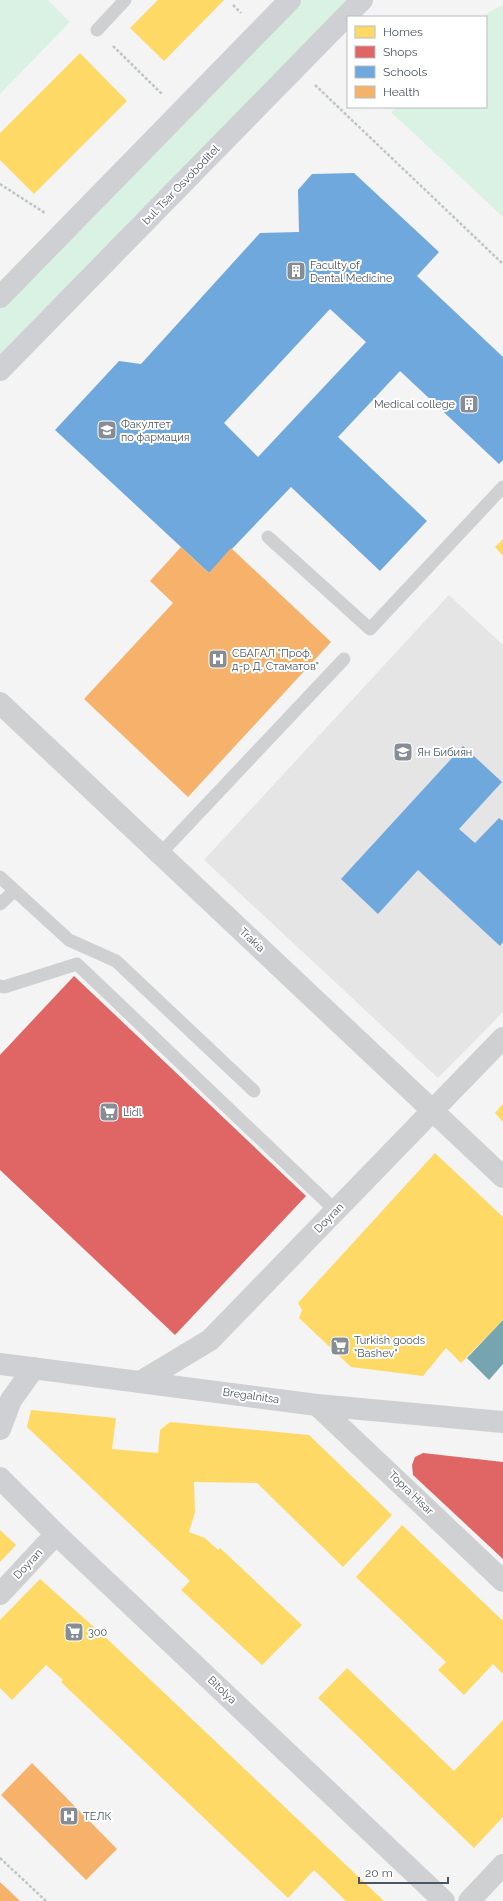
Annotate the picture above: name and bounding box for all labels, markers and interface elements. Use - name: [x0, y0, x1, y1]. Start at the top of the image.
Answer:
- legend: [347, 16, 487, 108]
- text: Homes: [383, 25, 423, 39]
- text: Shops: [383, 45, 418, 59]
- text: Schools: [383, 65, 427, 79]
- text: Health: [383, 85, 420, 99]
- street label: bul. Tsar Osvoboditel: [140, 143, 222, 227]
- place label: Faculty of Dental Medicine: [310, 259, 393, 285]
- building icon: Faculty of Dental Medicine: [285, 260, 307, 282]
- building icon: Medical college: [458, 393, 480, 415]
- place label: Medical college: [374, 398, 456, 411]
- place label: Факултет по фармация: [121, 418, 189, 444]
- school or university icon: Факултет по фармация: [96, 419, 118, 441]
- place label: СБАГАЛ "Проф. д-р Д. Стаматов": [232, 647, 319, 673]
- hospital icon: СБАГАЛ "Проф. д-р Д. Стаматов": [207, 648, 229, 670]
- school or university icon: Ян Бибиян: [392, 741, 414, 763]
- place label: Ян Бибиян: [417, 746, 472, 759]
- street label: Trakia: [237, 925, 267, 955]
- supermarket icon: Lidl: [98, 1101, 120, 1123]
- place label: Lidl: [123, 1106, 142, 1119]
- street label: Doyran: [312, 1200, 346, 1236]
- place label: Turkish goods "Bashev": [354, 1334, 425, 1360]
- supermarket icon: Turkish goods "Bashev": [329, 1335, 351, 1357]
- street label: Bregalnitsa: [222, 1386, 280, 1406]
- street label: Topra Hisar: [386, 1468, 436, 1518]
- street label: Doyran: [11, 1546, 45, 1582]
- supermarket icon: 300: [63, 1621, 85, 1643]
- place label: 300: [88, 1626, 108, 1639]
- street label: Bitolya: [205, 1673, 239, 1707]
- hospital icon: ТЕЛК: [58, 1805, 80, 1827]
- place label: ТЕЛК: [83, 1810, 111, 1823]
- scale bar: [359, 1859, 448, 1885]
- text: 20 m: [365, 1866, 393, 1880]

